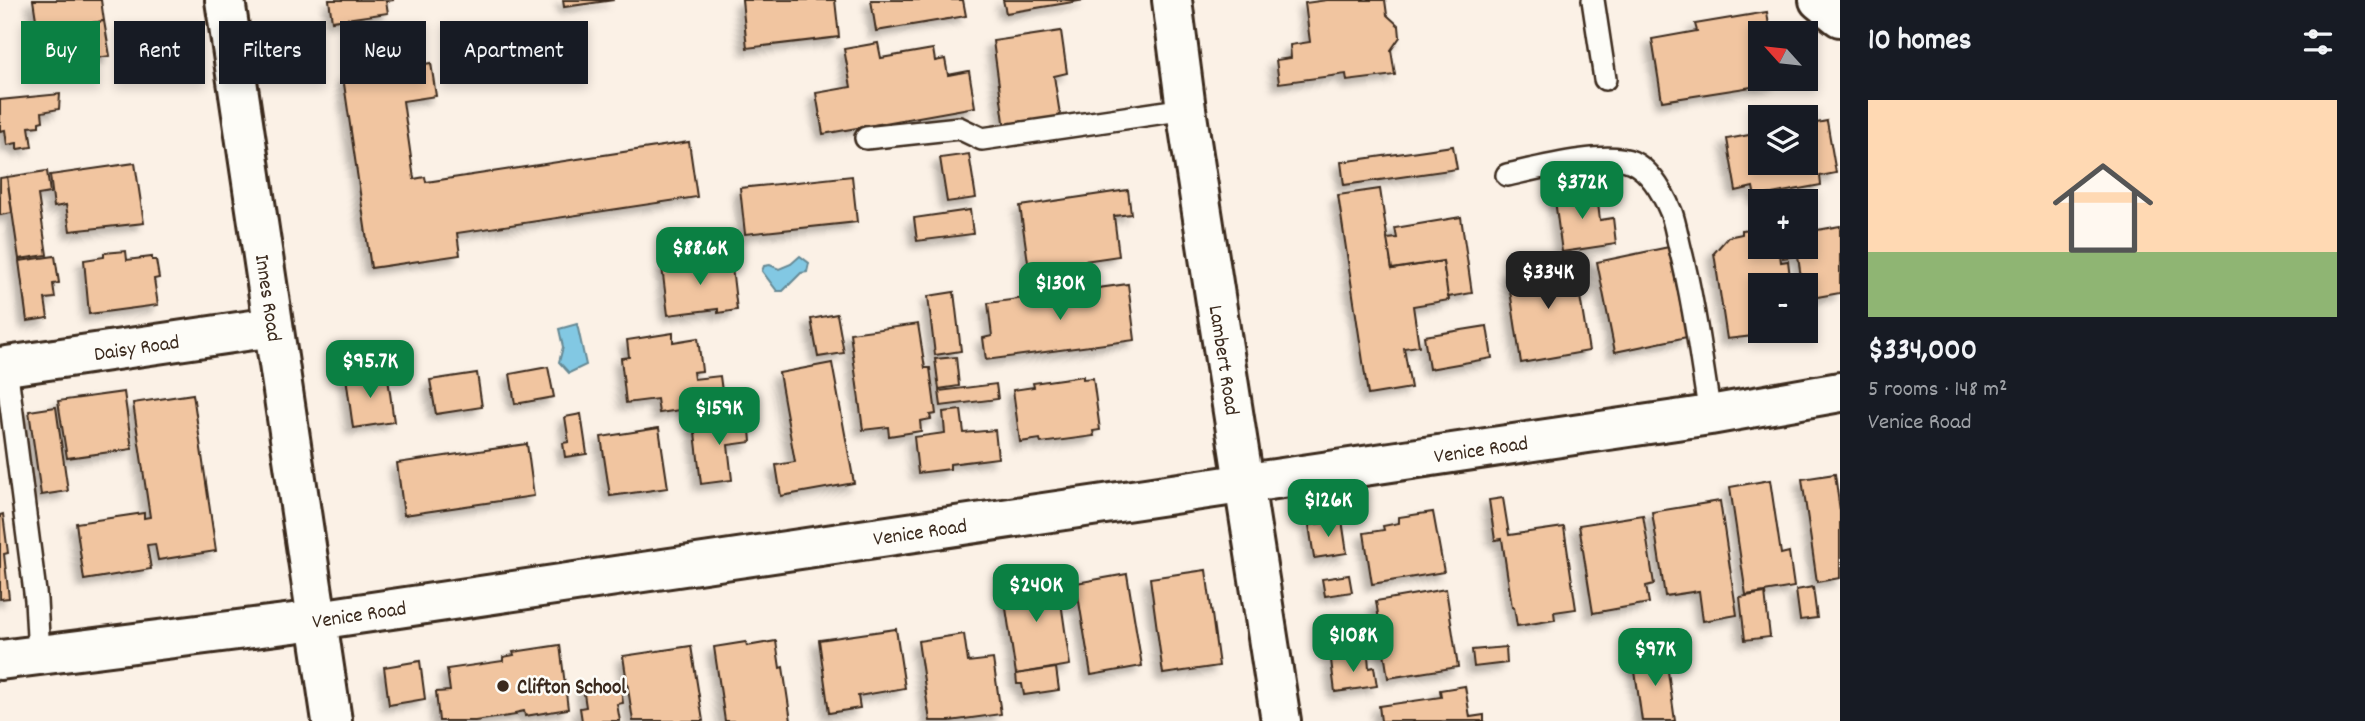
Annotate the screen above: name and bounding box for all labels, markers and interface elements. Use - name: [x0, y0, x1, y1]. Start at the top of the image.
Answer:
- chip: Buy: [21, 21, 100, 84]
- chip: Rent: [114, 21, 205, 84]
- chip: Filters: [219, 21, 326, 84]
- chip: New: [340, 21, 426, 84]
- chip: Apartment: [440, 21, 588, 84]
- north arrow: [1748, 21, 1818, 91]
- map controls: [1748, 21, 1818, 343]
- text: 10 homes: [1868, 21, 1971, 64]
- icon: filters: [2299, 23, 2337, 61]
- button: layers: [1748, 105, 1818, 175]
- icon: home: [2040, 145, 2166, 271]
- pin: $372K: [1533, 162, 1631, 221]
- text: $372K: [1556, 167, 1608, 200]
- button: +: [1748, 189, 1818, 259]
- pin: $88.6K: [643, 228, 757, 287]
- text: $88.6K: [672, 233, 728, 266]
- street label: Innes Road: [245, 252, 288, 344]
- pin: $334K: [1499, 252, 1597, 311]
- text: $334K: [1522, 257, 1574, 290]
- pin: $130K: [1011, 262, 1109, 322]
- text: $130K: [1035, 268, 1085, 301]
- button: −: [1748, 273, 1818, 343]
- street label: Lambert Road: [1199, 303, 1245, 418]
- street label: Daisy Road: [92, 329, 182, 371]
- text: $334,000: [1868, 331, 1977, 374]
- pin: $95.7K: [313, 340, 427, 400]
- text: $95.7K: [342, 346, 398, 379]
- text: 5 rooms · 148 m²: [1868, 374, 2007, 407]
- pin: $159K: [670, 388, 768, 447]
- text: $159K: [695, 393, 743, 426]
- text: Venice Road: [1868, 407, 1972, 440]
- street label: Venice Road: [1432, 430, 1530, 473]
- pin: $126K: [1279, 480, 1377, 539]
- text: $126K: [1304, 485, 1352, 518]
- street label: Venice Road: [871, 512, 969, 556]
- pin: $240K: [987, 564, 1085, 624]
- text: $240K: [1009, 570, 1063, 603]
- street label: Venice Road: [310, 595, 409, 639]
- pin: $108K: [1304, 614, 1402, 674]
- text: $108K: [1328, 620, 1378, 653]
- pin: $97K: [1614, 628, 1696, 688]
- text: $97K: [1634, 634, 1676, 667]
- place label: Clifton School: [517, 674, 627, 704]
- marker: Clifton School: [495, 678, 511, 694]

